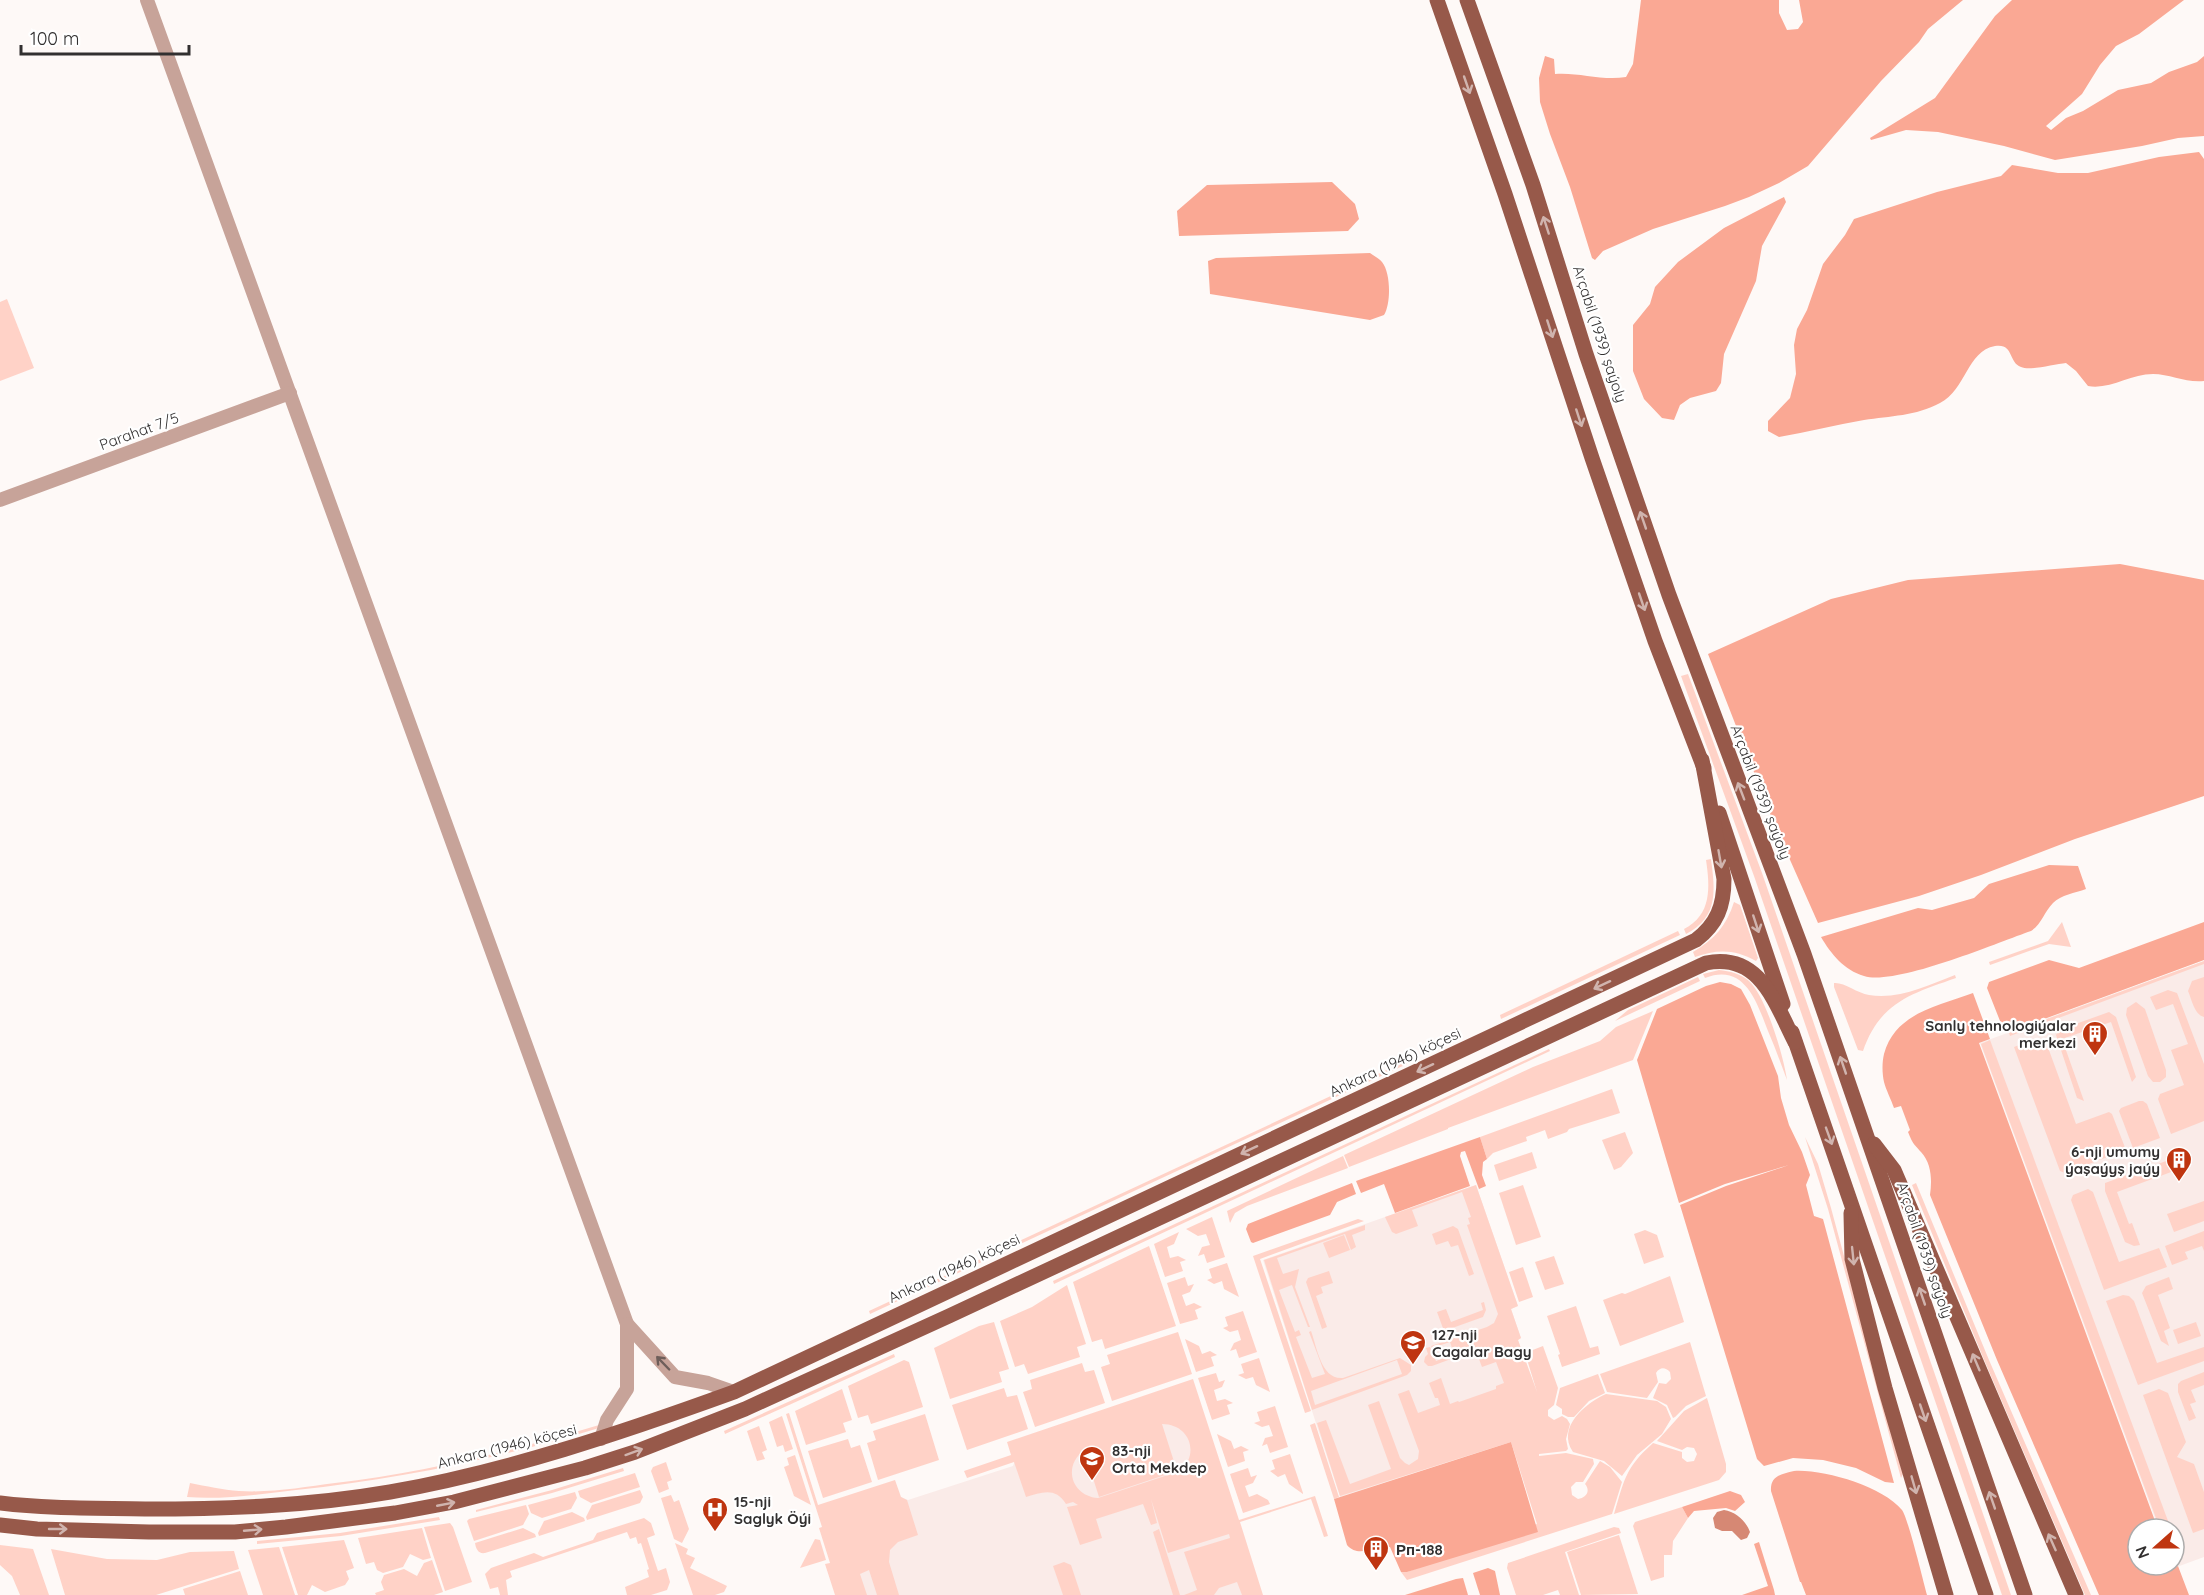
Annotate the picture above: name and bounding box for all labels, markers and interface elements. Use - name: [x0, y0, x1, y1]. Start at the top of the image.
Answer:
- scale bar: [21, 18, 189, 56]
- text: 100 m: [30, 27, 79, 50]
- one-way arrow: [1463, 75, 1474, 93]
- one-way arrow: [1540, 216, 1551, 235]
- street label: Arçabil (1939) şaýoly: [1569, 263, 1631, 405]
- one-way arrow: [1545, 319, 1556, 338]
- street label: Parahat 7/5: [97, 408, 181, 454]
- one-way arrow: [1574, 408, 1585, 427]
- one-way arrow: [1636, 511, 1647, 529]
- one-way arrow: [1637, 592, 1648, 611]
- street label: Arçabil (1939) şaýoly: [1727, 722, 1795, 862]
- one-way arrow: [1735, 782, 1746, 801]
- one-way arrow: [1715, 849, 1726, 869]
- one-way arrow: [1752, 914, 1763, 933]
- one-way arrow: [1594, 980, 1612, 992]
- place label: Sanly tehnologiýalar merkezi: [1925, 1016, 2076, 1052]
- building icon: Sanly tehnologiýalar merkezi: [2080, 1019, 2110, 1057]
- street label: Ankara (1946) köçesi: [1326, 1023, 1464, 1101]
- one-way arrow: [1836, 1056, 1847, 1075]
- one-way arrow: [1417, 1062, 1435, 1074]
- one-way arrow: [1825, 1127, 1836, 1145]
- place label: 6-nji umumy ýaşaýyş jaýy: [2065, 1142, 2160, 1178]
- one-way arrow: [1240, 1145, 1258, 1157]
- building icon: 6-nji umumy ýaşaýyş jaýy: [2164, 1145, 2194, 1183]
- street label: Arçabil (1939) şaýoly: [1893, 1179, 1957, 1321]
- street label: Ankara (1946) köçesi: [885, 1229, 1023, 1307]
- one-way arrow: [1848, 1246, 1859, 1266]
- one-way arrow: [1916, 1287, 1927, 1306]
- place label: 127-nji Cagalar Bagy: [1432, 1325, 1532, 1361]
- school or university icon: 127-nji Cagalar Bagy: [1398, 1328, 1428, 1366]
- one-way arrow: [1970, 1353, 1981, 1372]
- one-way arrow: [655, 1356, 670, 1371]
- one-way arrow: [1919, 1403, 1930, 1422]
- street label: Ankara (1946) köçesi: [435, 1419, 579, 1473]
- place label: 83-nji Orta Mekdep: [1112, 1441, 1207, 1477]
- school or university icon: 83-nji Orta Mekdep: [1077, 1444, 1107, 1482]
- one-way arrow: [624, 1445, 643, 1456]
- one-way arrow: [1909, 1475, 1920, 1494]
- one-way arrow: [1986, 1491, 1997, 1510]
- place label: 15-nji Saglyk Öýi: [734, 1492, 811, 1528]
- hospital icon: 15-nji Saglyk Öýi: [700, 1495, 730, 1533]
- one-way arrow: [436, 1498, 456, 1509]
- north arrow: [2126, 1517, 2186, 1577]
- one-way arrow: [48, 1524, 68, 1535]
- one-way arrow: [243, 1524, 263, 1535]
- one-way arrow: [2046, 1533, 2058, 1551]
- building icon: Рп-188: [1361, 1534, 1391, 1572]
- place label: Рп-188: [1396, 1540, 1443, 1559]
- text: N: [2131, 1543, 2153, 1561]

